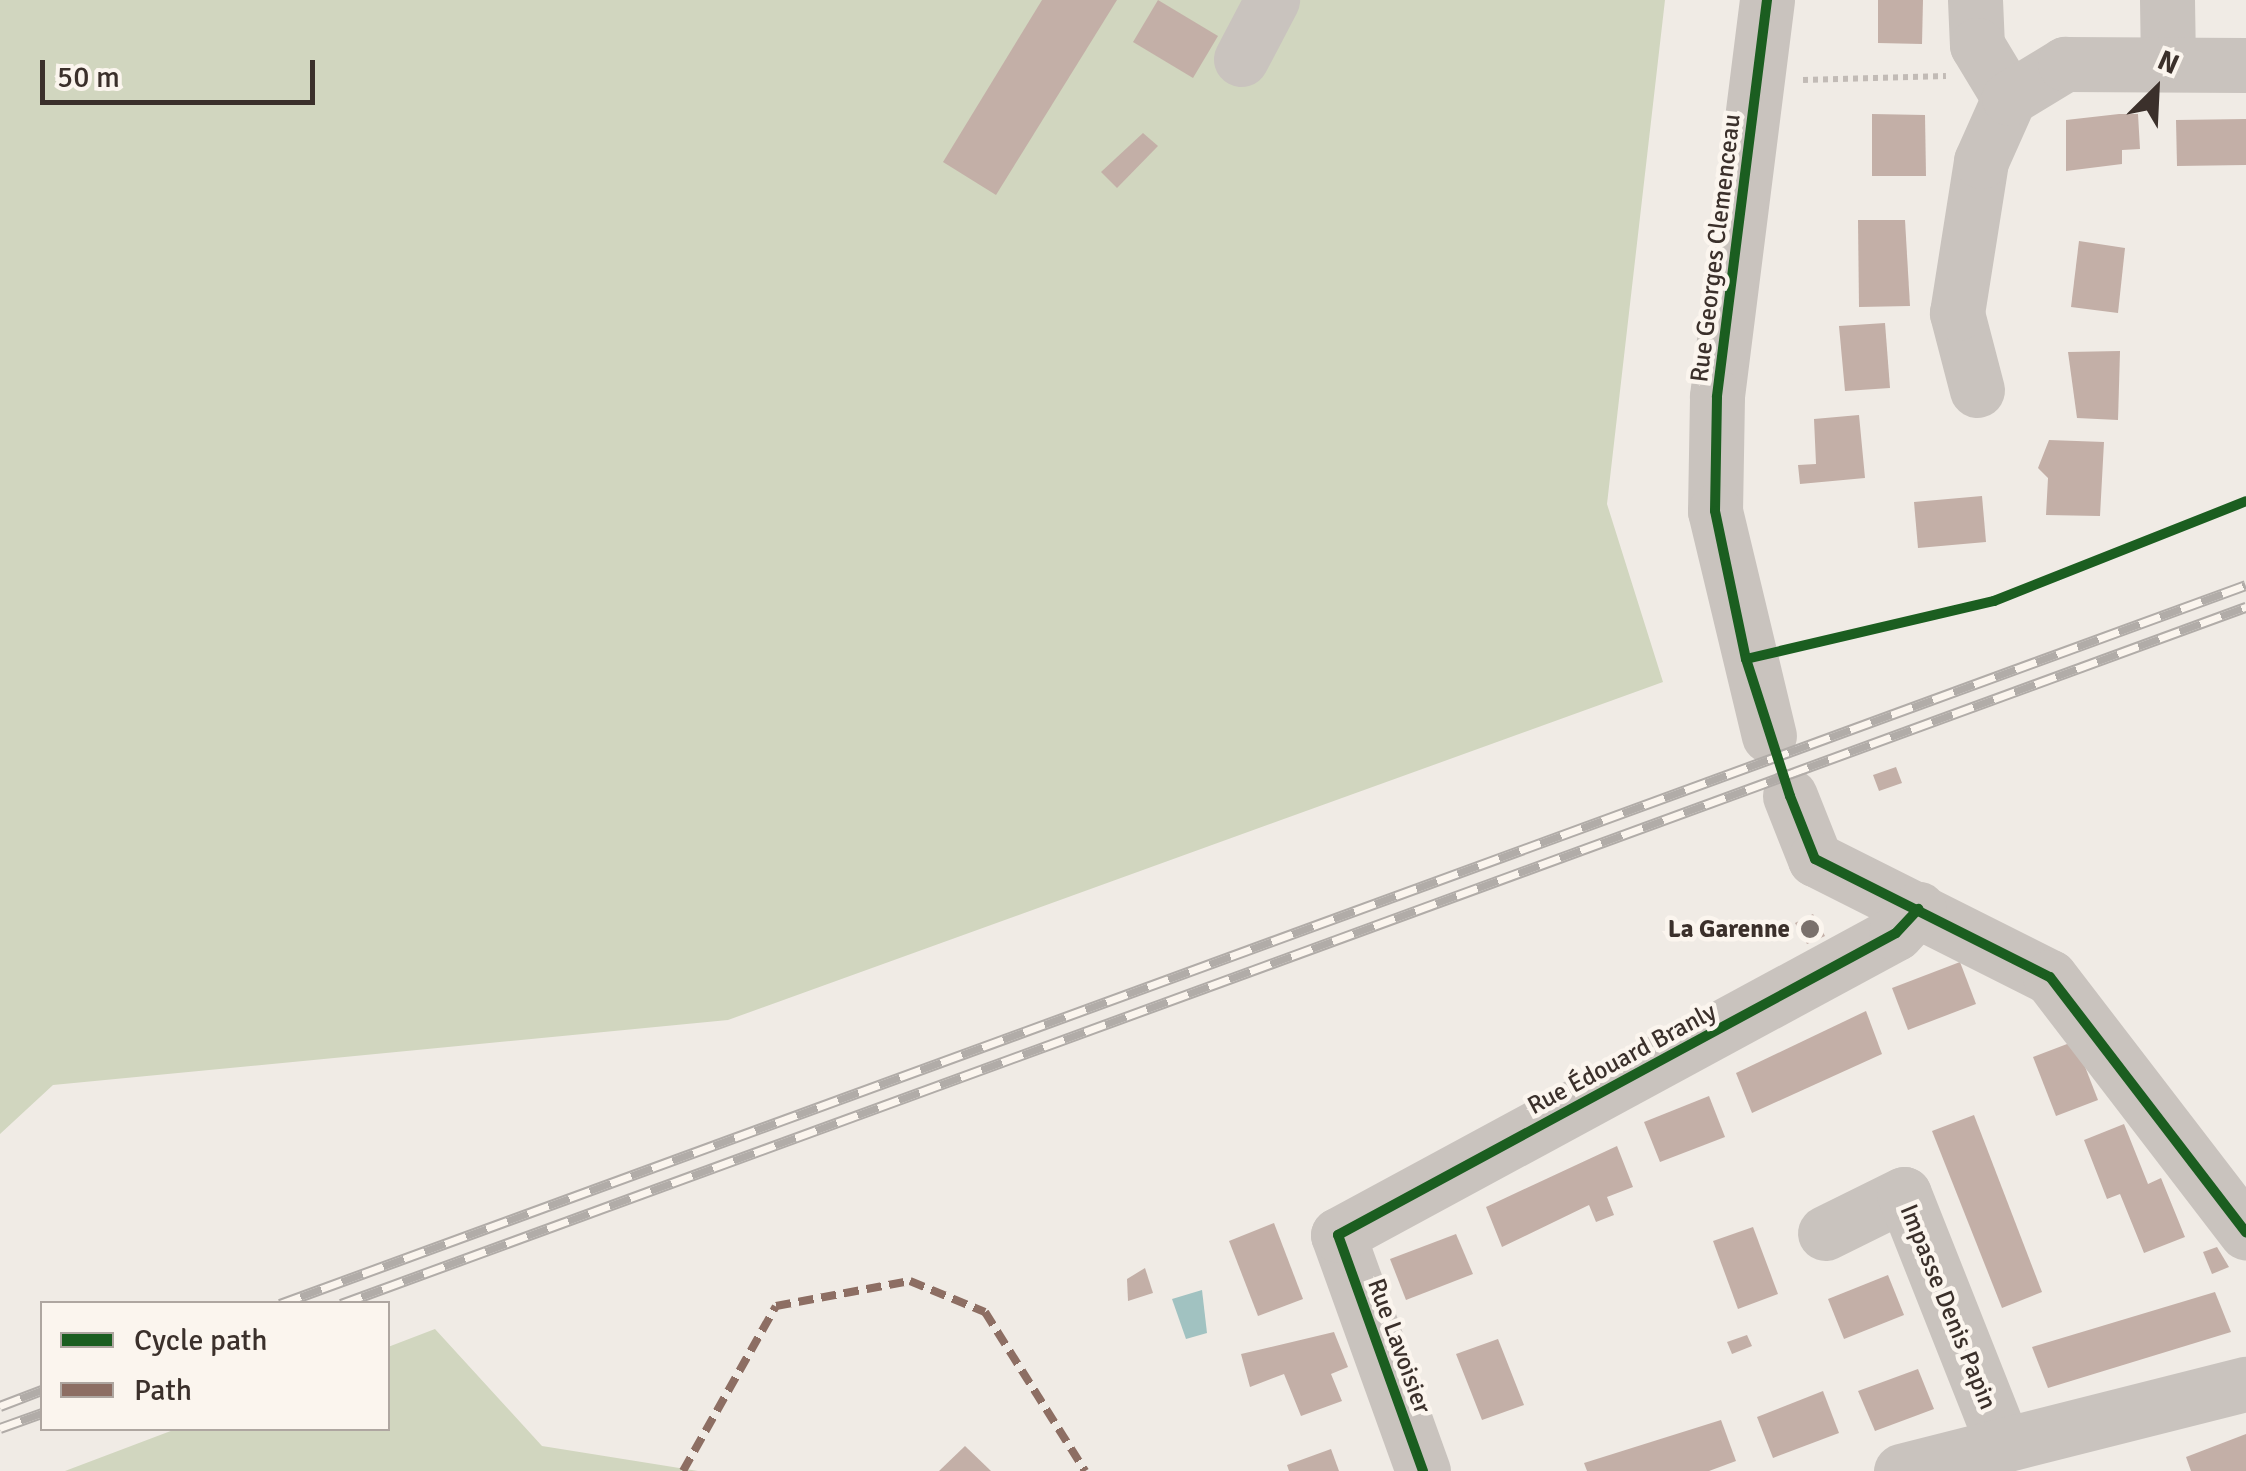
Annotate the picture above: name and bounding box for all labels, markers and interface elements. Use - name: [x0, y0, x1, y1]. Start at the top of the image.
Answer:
- scale bar: [45, 40, 320, 102]
- north arrow: [2106, 40, 2206, 140]
- text: N: [2152, 43, 2184, 82]
- text: 50 m: [57, 59, 120, 96]
- street label: Rue Georges Clemenceau: [1685, 112, 1747, 384]
- place label: La Garenne: [1668, 914, 1790, 944]
- marker: La Garenne: [1799, 918, 1821, 940]
- street label: Rue Édouard Branly: [1523, 997, 1721, 1121]
- street label: Impasse Denis Papin: [1893, 1200, 2003, 1414]
- street label: Rue Lavoisier: [1361, 1274, 1437, 1418]
- legend: [40, 1301, 390, 1431]
- text: Cycle path: [134, 1322, 268, 1359]
- text: Path: [134, 1372, 192, 1409]

